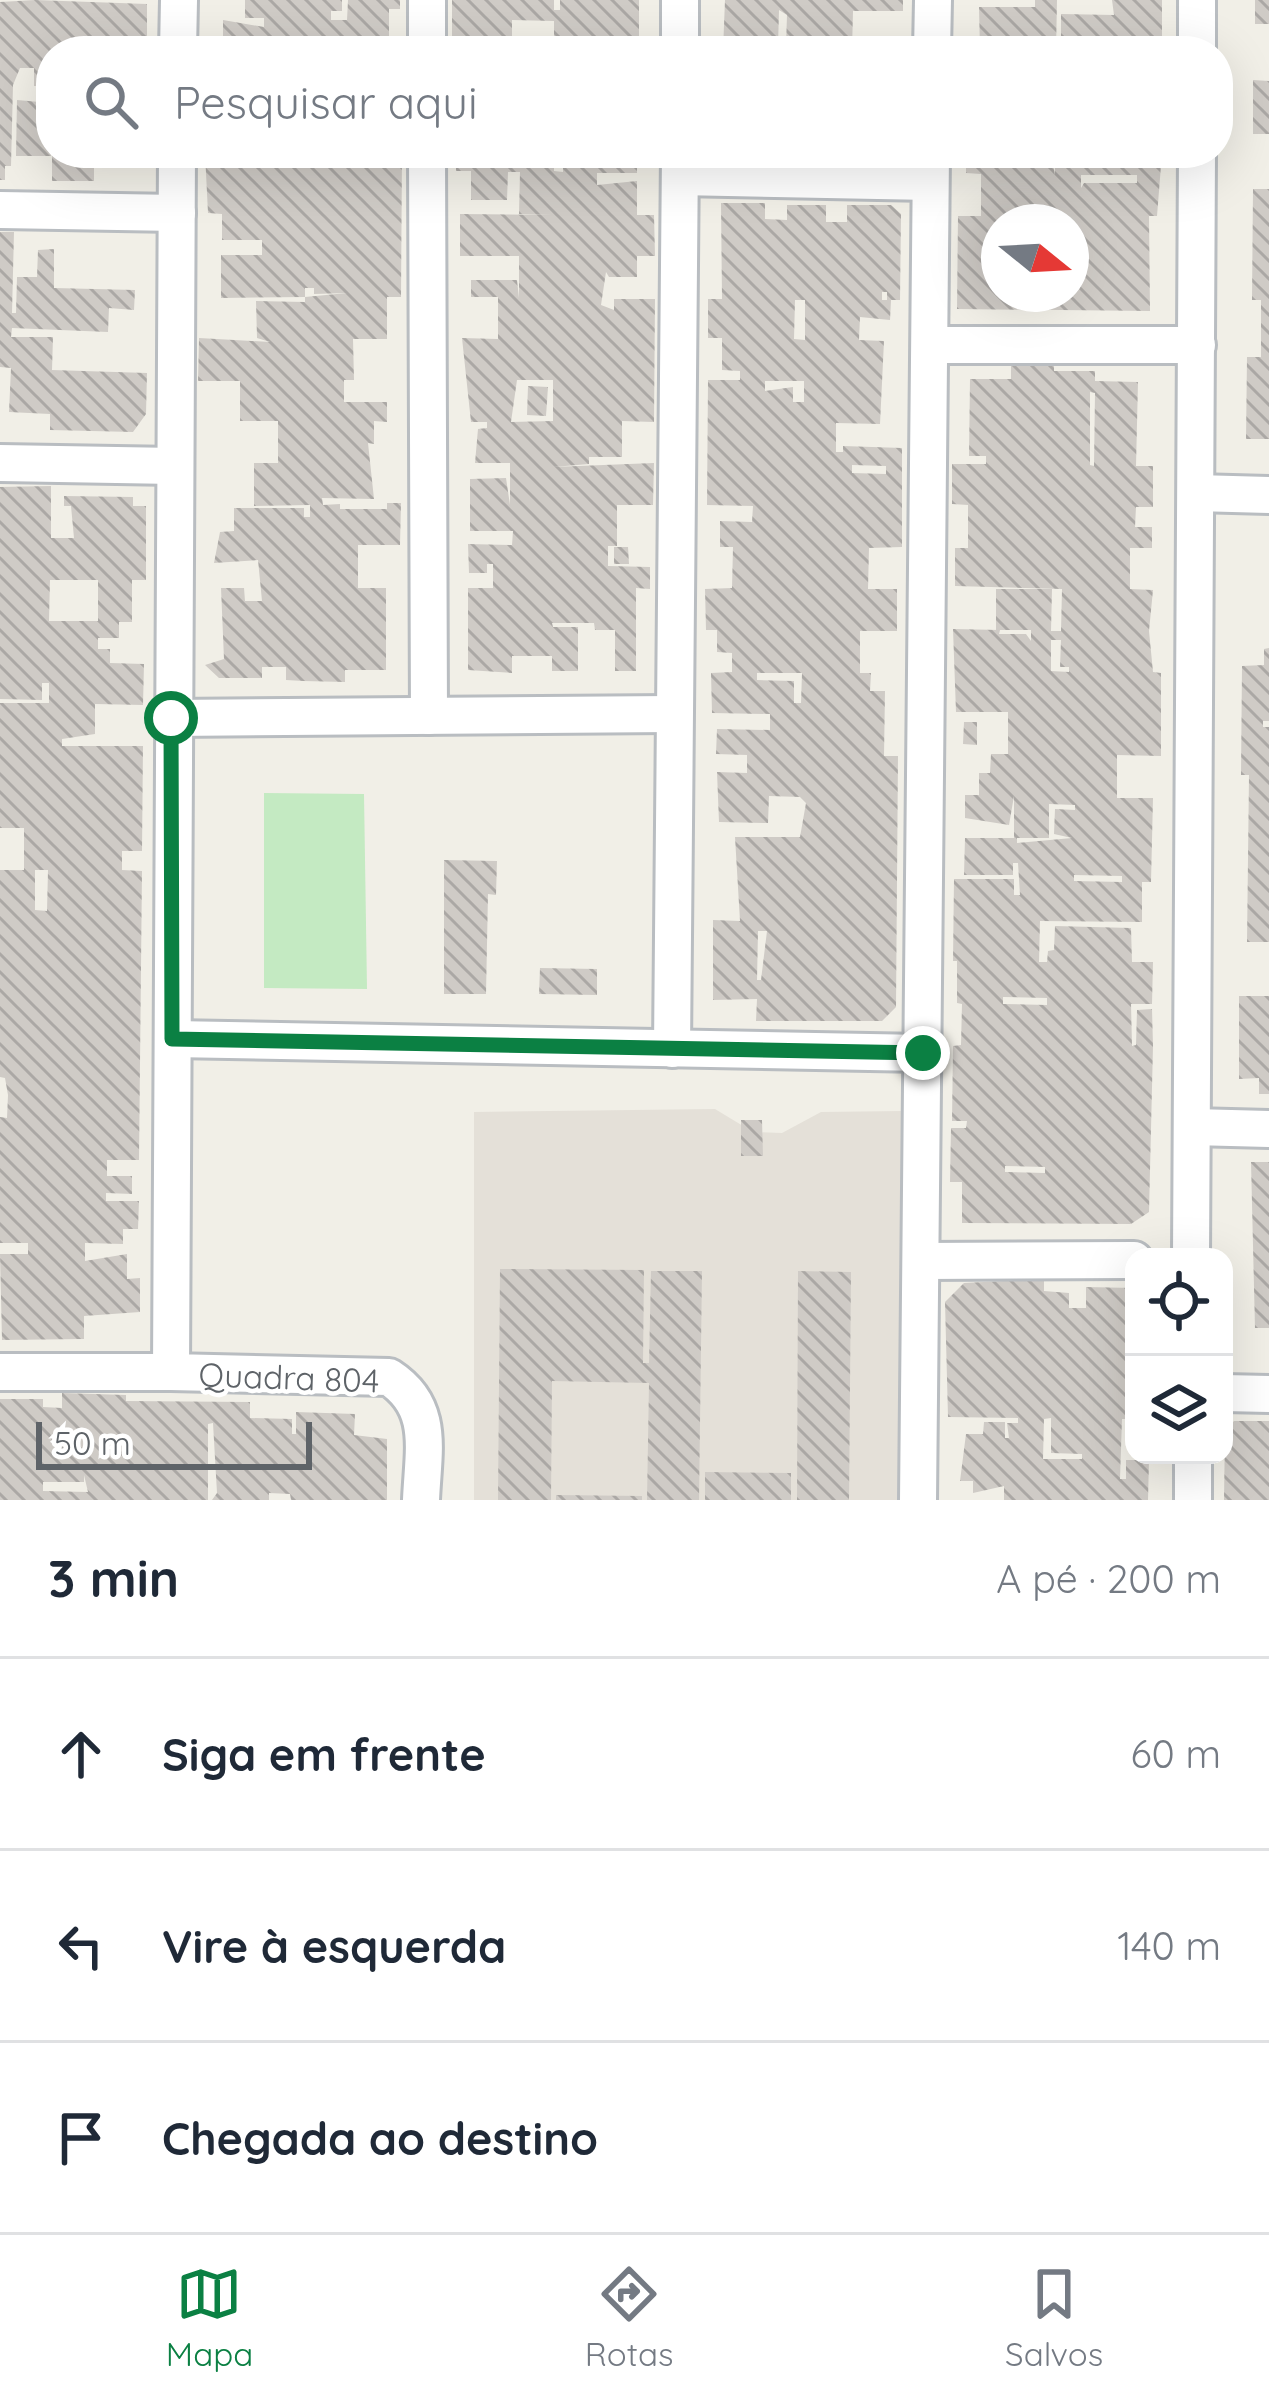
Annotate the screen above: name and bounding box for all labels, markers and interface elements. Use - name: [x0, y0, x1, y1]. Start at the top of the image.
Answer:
- search box: [36, 36, 1233, 168]
- icon: search: [78, 69, 144, 135]
- text: Pesquisar aqui: [174, 74, 478, 130]
- north arrow: [981, 204, 1089, 312]
- route start: [144, 691, 198, 745]
- route end: [896, 1026, 950, 1080]
- map controls: [1125, 1248, 1233, 1464]
- button: locate: [1125, 1248, 1233, 1356]
- street label: Quadra 804: [198, 1353, 380, 1401]
- button: layers: [1125, 1356, 1233, 1464]
- scale bar: [36, 1416, 312, 1469]
- text: 50 m: [54, 1422, 131, 1463]
- text: 3 min: [48, 1546, 179, 1610]
- text: A pé · 200 m: [996, 1554, 1221, 1603]
- icon: ahead: [48, 1721, 114, 1787]
- text: Siga em frente: [162, 1726, 486, 1782]
- text: 60 m: [1131, 1729, 1221, 1778]
- icon: left: [48, 1913, 114, 1979]
- text: Vire à esquerda: [162, 1918, 506, 1974]
- text: 140 m: [1117, 1921, 1221, 1970]
- icon: arrive: [48, 2105, 114, 2171]
- text: Chegada ao destino: [162, 2110, 598, 2166]
- tab: Mapa: [166, 2261, 253, 2374]
- tab: Rotas: [585, 2261, 673, 2374]
- tab: Salvos: [1005, 2261, 1103, 2374]

